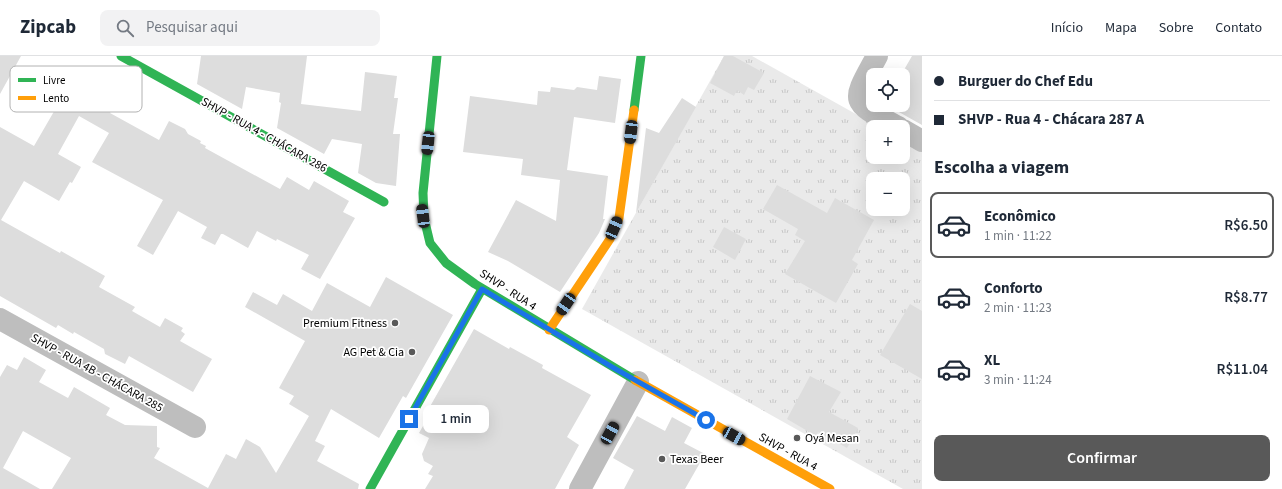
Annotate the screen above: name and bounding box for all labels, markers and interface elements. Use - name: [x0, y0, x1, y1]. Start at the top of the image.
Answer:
- search box: [100, 10, 380, 46]
- text: Zipcab: [20, 14, 76, 41]
- icon: search: [114, 17, 136, 39]
- text: Pesquisar aqui: [146, 17, 238, 38]
- text: Início: [1051, 18, 1083, 38]
- text: Mapa: [1105, 18, 1137, 38]
- text: Sobre: [1159, 18, 1193, 38]
- text: Contato: [1215, 18, 1262, 38]
- legend: [10, 66, 142, 112]
- map controls: [866, 68, 910, 216]
- button: locate: [866, 68, 910, 112]
- text: Burguer do Chef Edu: [958, 71, 1093, 92]
- text: Livre: [43, 73, 66, 88]
- text: Lento: [43, 91, 69, 106]
- street label: SHVP - RUA 4 - CHÁCARA 286: [198, 93, 330, 177]
- text: SHVP - Rua 4 - Chácara 287 A: [958, 109, 1144, 130]
- car: [624, 119, 638, 145]
- button: +: [866, 120, 910, 164]
- car: [421, 130, 435, 156]
- text: Escolha a viagem: [934, 155, 1069, 180]
- button: −: [866, 172, 910, 216]
- car: [416, 203, 430, 229]
- text: Econômico: [984, 206, 1056, 227]
- icon: car: [936, 207, 972, 243]
- car: [604, 215, 624, 241]
- text: R$6.50: [1224, 215, 1268, 236]
- text: 1 min · 11:22: [984, 227, 1052, 245]
- street label: SHVP - RUA 4: [476, 265, 540, 315]
- text: Conforto: [984, 278, 1043, 299]
- icon: car: [936, 279, 972, 315]
- text: R$8.77: [1224, 287, 1268, 308]
- car: [554, 291, 578, 317]
- text: 2 min · 11:23: [984, 299, 1052, 317]
- place label: Premium Fitness: [303, 315, 387, 332]
- marker: Premium Fitness: [390, 318, 400, 328]
- street label: SHVP - RUA 4B - CHÁCARA 285: [28, 330, 166, 416]
- place label: AG Pet & Cia: [343, 344, 404, 361]
- marker: AG Pet & Cia: [407, 347, 417, 357]
- text: XL: [984, 350, 1000, 371]
- icon: car: [936, 351, 972, 387]
- text: R$11.04: [1217, 359, 1268, 380]
- text: 3 min · 11:24: [984, 371, 1052, 389]
- callout: 1 min: [423, 405, 489, 433]
- route end: [400, 410, 418, 428]
- text: 1 min: [441, 410, 471, 428]
- route start: [697, 411, 715, 429]
- car: [599, 420, 621, 446]
- car: [721, 425, 747, 447]
- street label: SHVP - RUA 4: [755, 429, 821, 475]
- place label: Oyá Mesan: [805, 430, 859, 447]
- marker: Oyá Mesan: [792, 433, 802, 443]
- button: Confirmar: [934, 435, 1270, 481]
- place label: Texas Beer: [670, 451, 724, 468]
- marker: Texas Beer: [657, 454, 667, 464]

